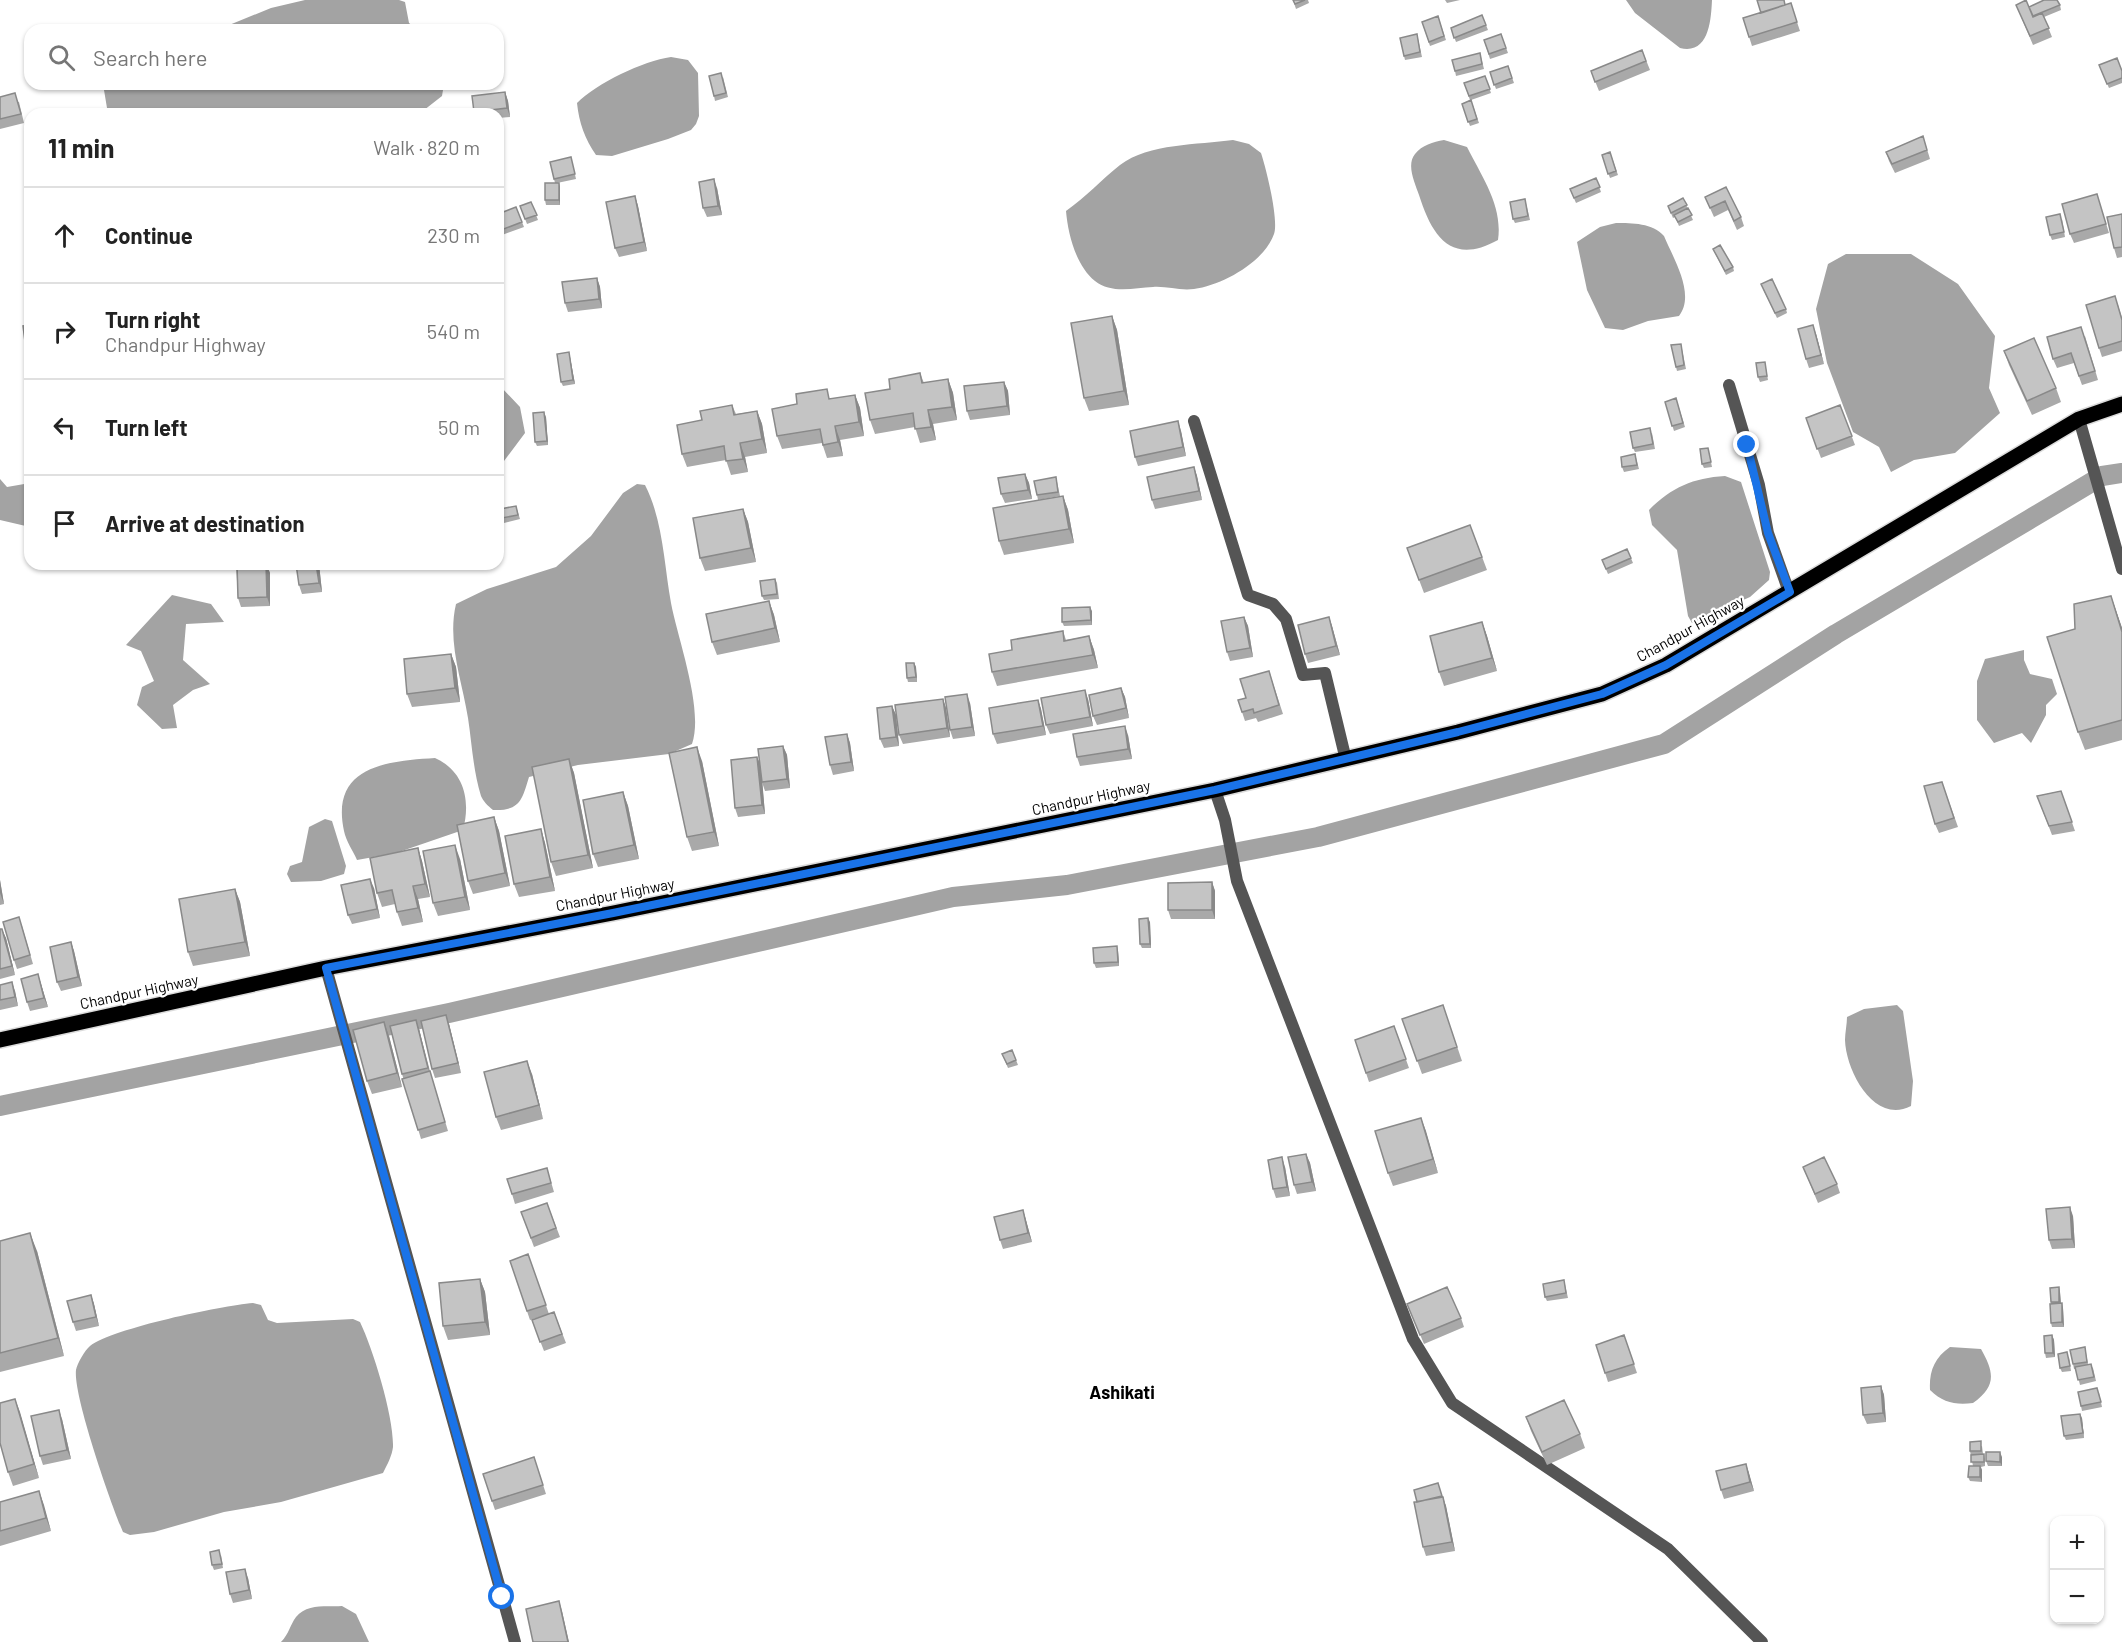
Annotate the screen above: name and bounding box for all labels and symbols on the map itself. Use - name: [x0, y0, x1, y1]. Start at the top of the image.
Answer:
- route end: [1733, 431, 1759, 457]
- street label: Chandpur Highway: [1633, 591, 1747, 665]
- street label: Chandpur Highway: [1030, 776, 1152, 818]
- street label: Chandpur Highway: [554, 874, 676, 914]
- street label: Chandpur Highway: [78, 970, 200, 1012]
- district label: Ashikati: [1089, 1381, 1155, 1403]
- route start: [488, 1583, 514, 1609]

